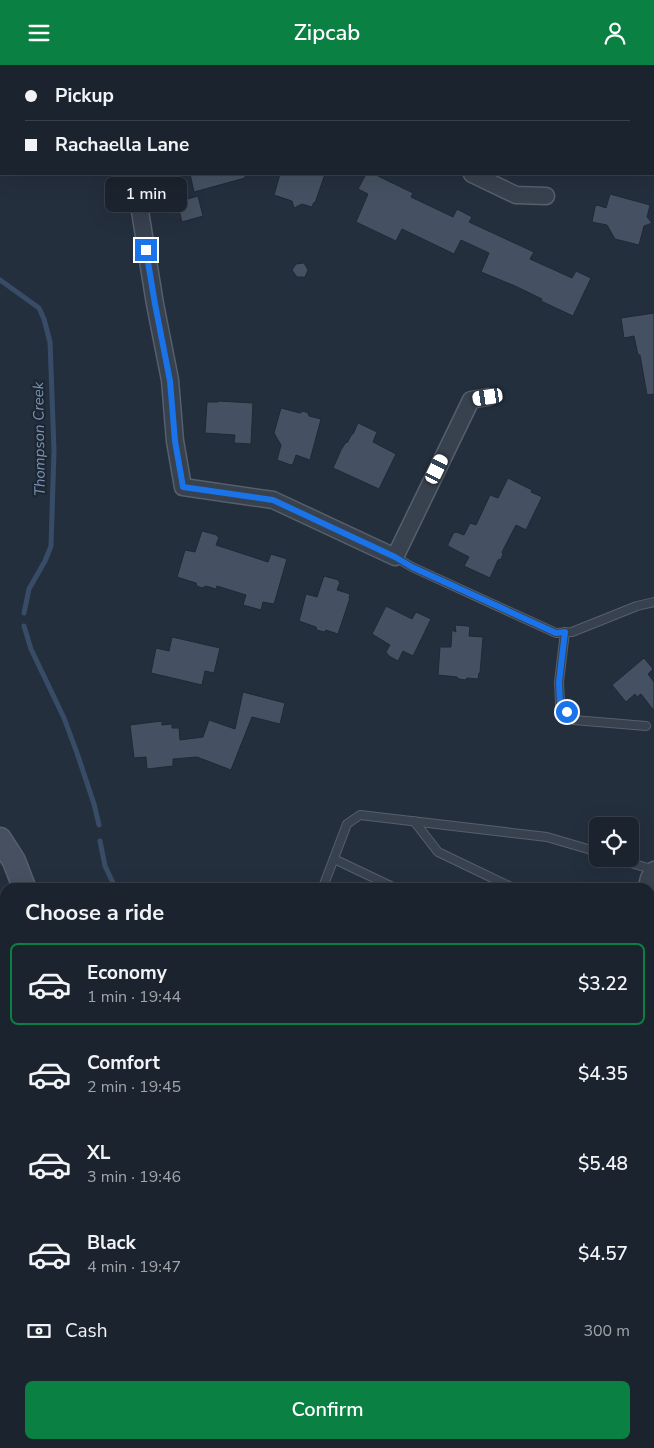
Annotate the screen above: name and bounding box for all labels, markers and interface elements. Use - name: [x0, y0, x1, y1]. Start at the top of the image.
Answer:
- text: Zipcab: [294, 18, 360, 48]
- icon: menu: [25, 19, 53, 47]
- icon: person: [601, 19, 629, 47]
- text: Pickup: [55, 83, 114, 109]
- text: Rachaella Lane: [55, 132, 189, 158]
- callout: 1 min: [105, 177, 187, 213]
- text: 1 min: [126, 183, 166, 205]
- route end: [135, 239, 157, 261]
- water label: Thompson Creek: [28, 381, 50, 496]
- car: [472, 387, 503, 407]
- car: [423, 452, 450, 486]
- route start: [556, 701, 578, 723]
- map controls: [589, 817, 639, 867]
- button: locate: [589, 817, 639, 867]
- text: Choose a ride: [25, 898, 164, 928]
- text: Economy: [87, 960, 167, 986]
- icon: car: [27, 962, 72, 1007]
- text: $3.22: [578, 971, 628, 997]
- text: 1 min · 19:44: [87, 986, 181, 1008]
- text: Comfort: [87, 1050, 160, 1076]
- icon: car: [27, 1052, 72, 1097]
- text: $4.35: [578, 1061, 628, 1087]
- text: 2 min · 19:45: [87, 1076, 181, 1098]
- text: XL: [87, 1140, 110, 1166]
- icon: car: [27, 1142, 72, 1187]
- text: $5.48: [578, 1151, 628, 1177]
- text: 3 min · 19:46: [87, 1166, 181, 1188]
- text: Black: [87, 1230, 136, 1256]
- icon: car: [27, 1232, 72, 1277]
- text: $4.57: [578, 1241, 628, 1267]
- text: 4 min · 19:47: [87, 1256, 181, 1278]
- icon: cash: [25, 1317, 53, 1345]
- text: Cash: [65, 1318, 107, 1344]
- text: 300 m: [583, 1320, 630, 1342]
- button: Confirm: [25, 1381, 630, 1439]

